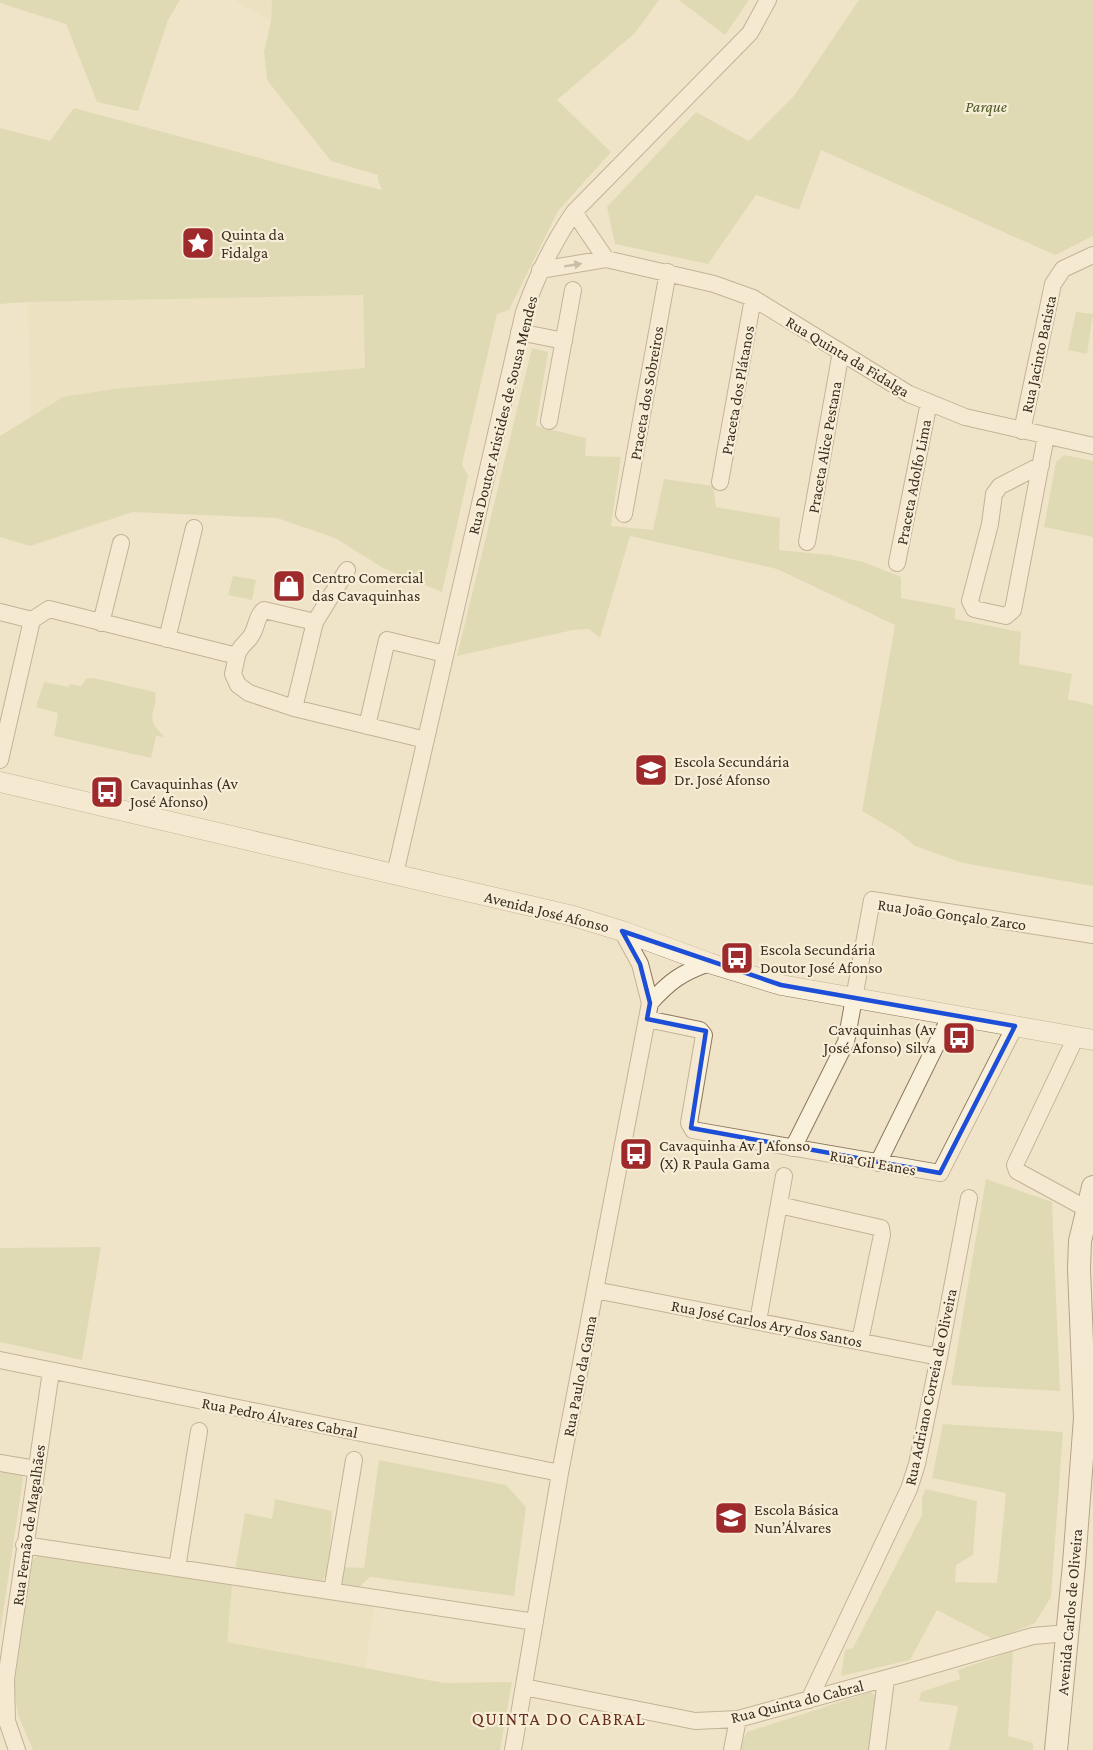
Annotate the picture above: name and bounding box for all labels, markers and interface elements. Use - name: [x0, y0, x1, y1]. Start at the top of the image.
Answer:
- park label: Parque: [965, 98, 1007, 116]
- place icon: Quinta da Fidalga: [180, 225, 216, 261]
- place label: Quinta da Fidalga: [221, 226, 285, 262]
- one-way arrow: [563, 260, 582, 269]
- street label: Rua Jacinto Batista: [1018, 293, 1060, 415]
- street label: Rua Doutor Aristides de Sousa Mendes: [465, 294, 540, 536]
- street label: Rua Quinta da Fidalga: [782, 313, 913, 401]
- street label: Praceta dos Plátanos: [718, 324, 757, 456]
- street label: Praceta dos Sobreiros: [626, 325, 667, 461]
- street label: Praceta Alice Pestana: [805, 379, 845, 514]
- street label: Praceta Adolfo Lima: [893, 417, 934, 546]
- shop icon: Centro Comercial das Cavaquinhas: [271, 568, 307, 604]
- place label: Centro Comercial das Cavaquinhas: [312, 569, 424, 605]
- school or university icon: Escola Secundária Dr. José Afonso: [633, 752, 669, 788]
- place label: Escola Secundária Dr. José Afonso: [674, 753, 790, 789]
- bus stop icon: Cavaquinhas (Av José Afonso): [89, 774, 125, 810]
- place label: Cavaquinhas (Av José Afonso): [128, 775, 238, 811]
- street label: Avenida José Afonso: [482, 888, 611, 936]
- street label: Rua João Gonçalo Zarco: [876, 896, 1027, 934]
- bus stop icon: Escola Secundária Doutor José Afonso: [719, 940, 755, 976]
- place label: Escola Secundária Doutor José Afonso: [760, 941, 882, 977]
- bus stop icon: Cavaquinhas (Av José Afonso) Silva: [941, 1020, 977, 1056]
- place label: Cavaquinhas (Av José Afonso) Silva: [822, 1021, 937, 1057]
- bus stop icon: Cavaquinha Av J Afonso (X) R Paula Gama: [618, 1136, 654, 1172]
- place label: Cavaquinha Av J Afonso (X) R Paula Gama: [659, 1137, 810, 1173]
- street label: Rua Gil Eanes: [829, 1147, 917, 1178]
- street label: Rua Adriano Correia de Oliveira: [901, 1287, 960, 1487]
- street label: Rua José Carlos Ary dos Santos: [670, 1297, 864, 1351]
- street label: Rua Paulo da Gama: [559, 1314, 600, 1438]
- street label: Rua Pedro Álvares Cabral: [200, 1394, 359, 1441]
- street label: Rua Fernão de Magalhães: [9, 1443, 49, 1607]
- school or university icon: Escola Básica Nun’Álvares: [713, 1500, 749, 1536]
- place label: Escola Básica Nun’Álvares: [754, 1501, 839, 1536]
- street label: Avenida Carlos de Oliveira: [1054, 1527, 1085, 1696]
- street label: Rua Quinta do Cabral: [729, 1677, 865, 1726]
- district label: QUINTA DO CABRAL: [472, 1709, 646, 1729]

